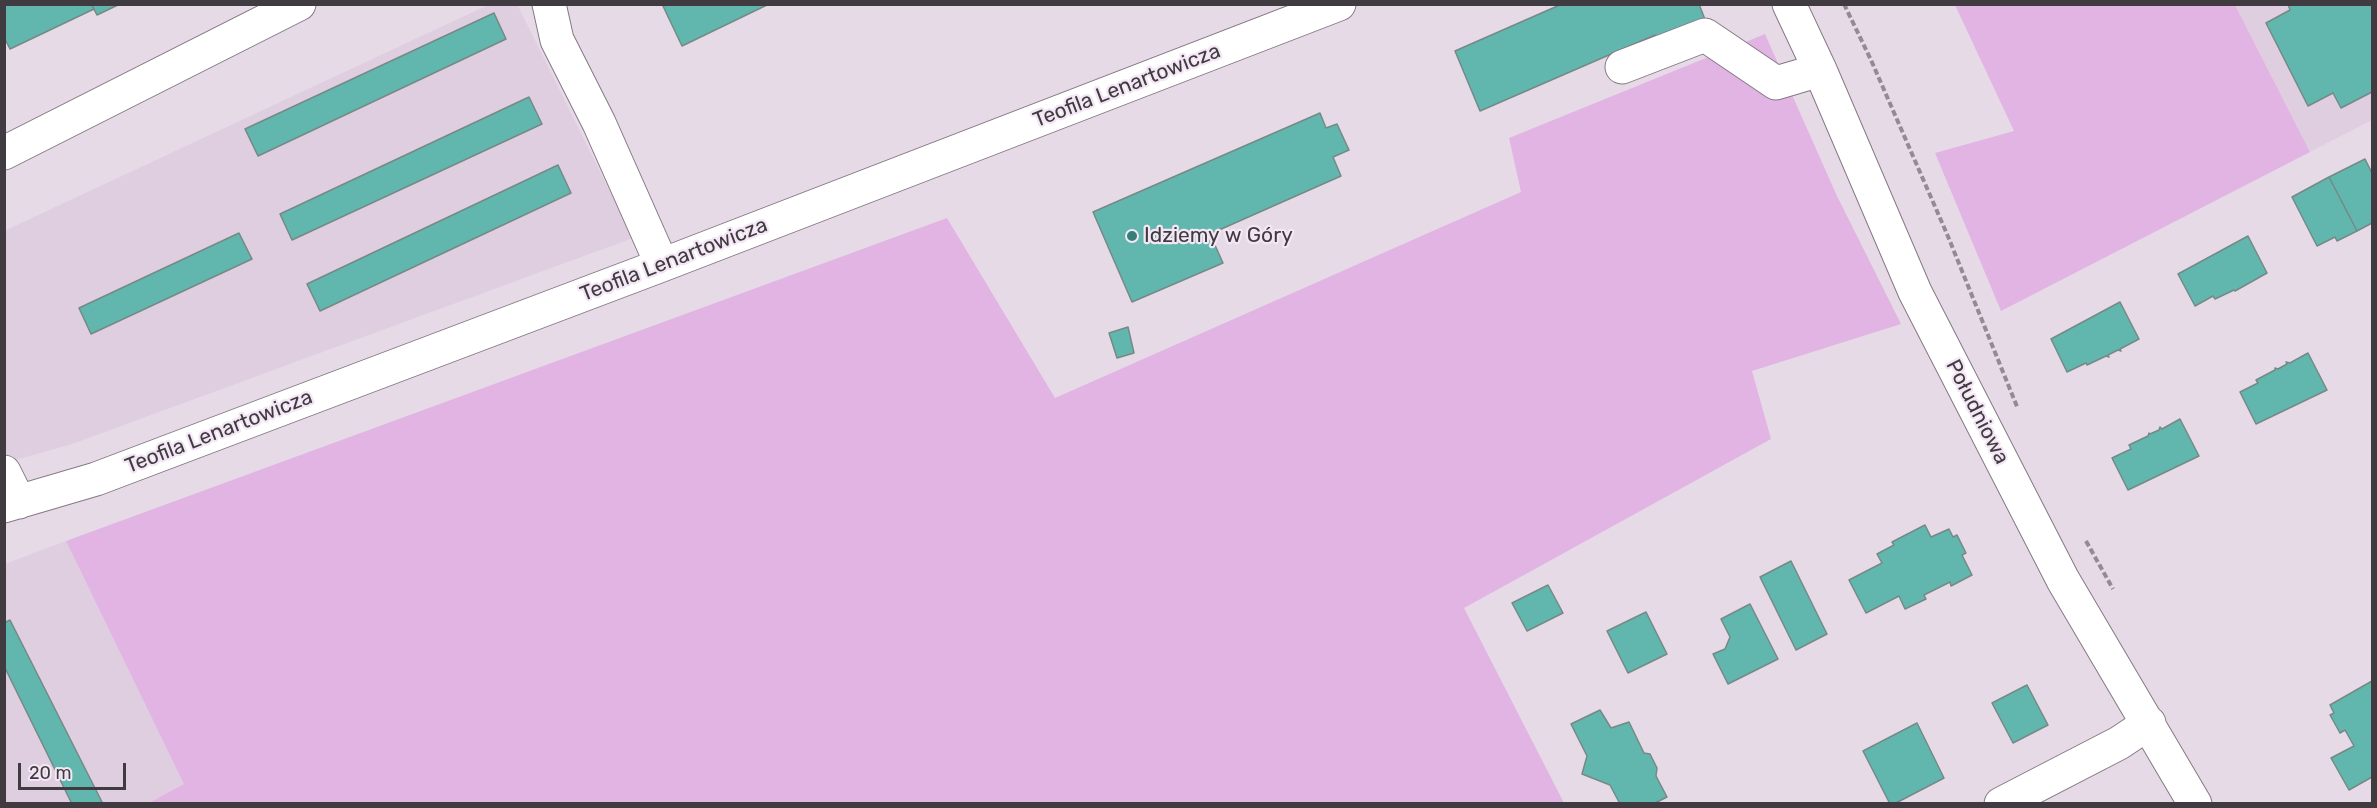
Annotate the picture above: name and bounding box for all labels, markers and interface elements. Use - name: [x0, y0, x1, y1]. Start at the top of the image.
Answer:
- street label: Teofila Lenartowicza: [1030, 39, 1224, 133]
- street label: Teofila Lenartowicza: [577, 213, 771, 307]
- place label: Idziemy w Góry: [1144, 223, 1293, 249]
- marker: Idziemy w Góry: [1125, 229, 1139, 243]
- street label: Południowa: [1940, 355, 2014, 469]
- street label: Teofila Lenartowicza: [122, 385, 316, 479]
- scale bar: [21, 751, 129, 789]
- text: 20 m: [29, 762, 71, 784]

